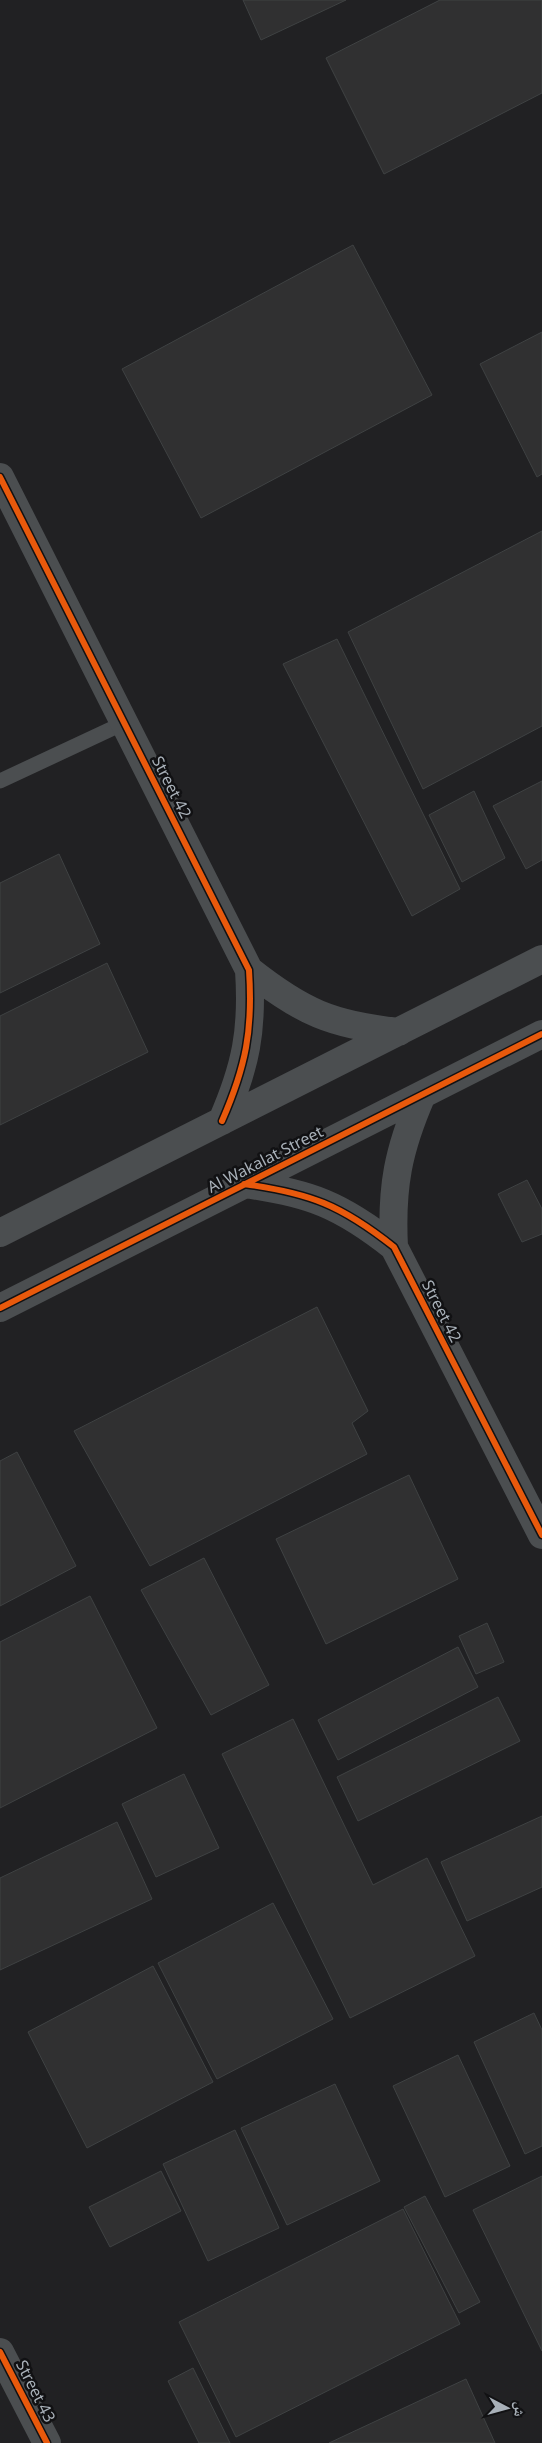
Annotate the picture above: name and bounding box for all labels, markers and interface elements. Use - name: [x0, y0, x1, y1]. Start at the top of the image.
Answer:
- street label: Street 42: [147, 752, 197, 822]
- street label: Al Wakalat Street: [203, 1120, 327, 1198]
- street label: Street 42: [417, 1276, 467, 1346]
- street label: Street 43: [11, 2356, 61, 2426]
- north arrow: [482, 2383, 532, 2433]
- text: ش: [510, 2401, 531, 2418]

